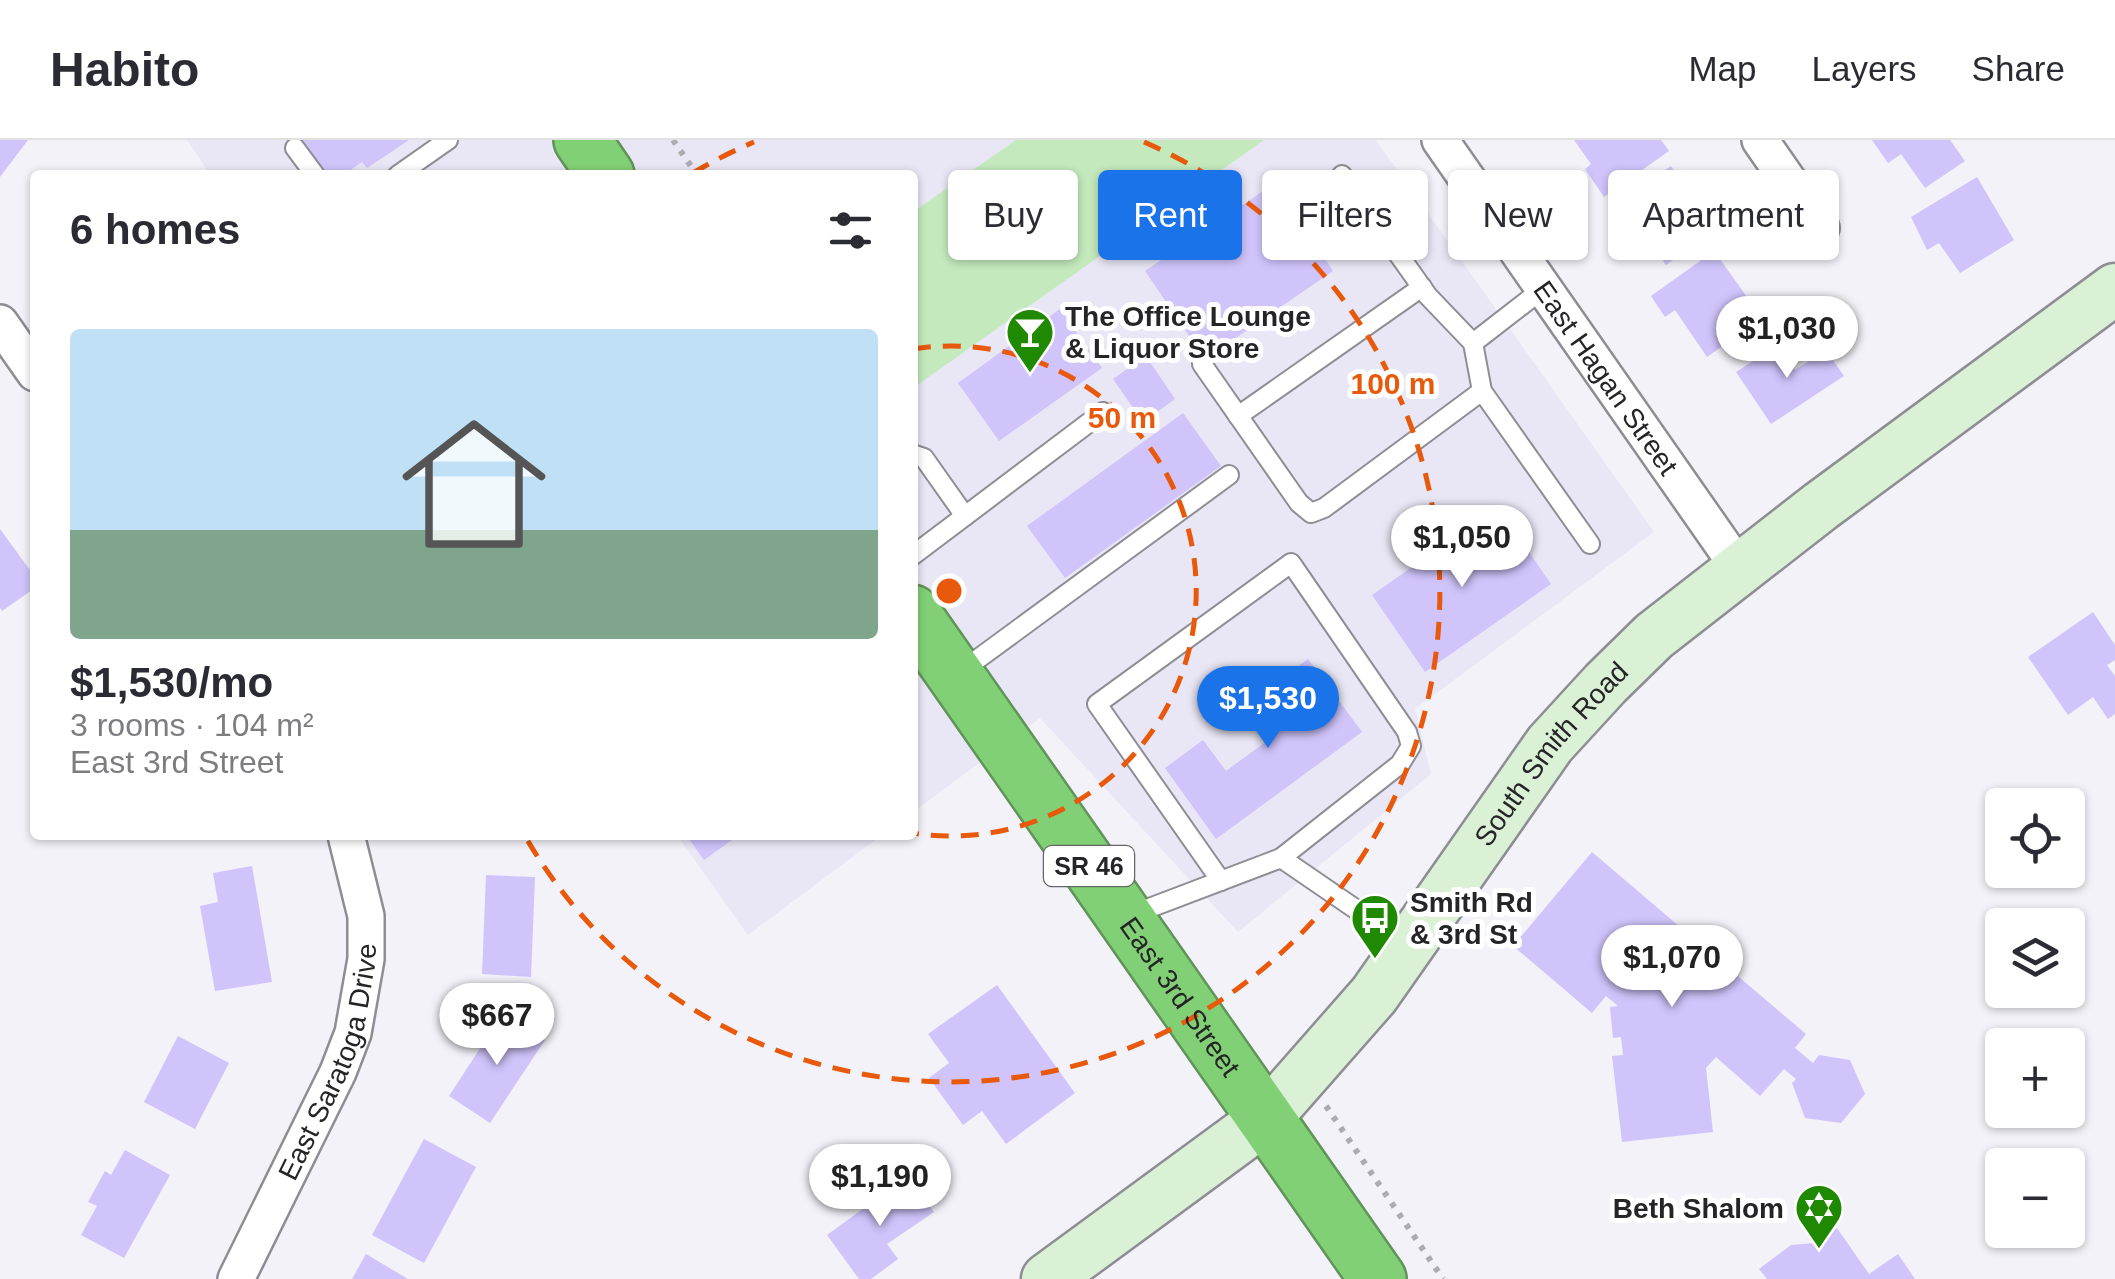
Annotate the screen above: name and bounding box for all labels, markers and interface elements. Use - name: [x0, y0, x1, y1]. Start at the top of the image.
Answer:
- text: Habito: [50, 43, 199, 96]
- text: Map: [1688, 49, 1757, 88]
- text: Layers: [1812, 49, 1917, 88]
- text: Share: [1972, 49, 2065, 88]
- chip: Buy: [948, 170, 1078, 260]
- chip: Rent: [1098, 170, 1242, 260]
- chip: Filters: [1262, 170, 1428, 260]
- chip: New: [1448, 170, 1588, 260]
- chip: Apartment: [1608, 170, 1839, 260]
- icon: filters: [823, 203, 878, 258]
- text: 6 homes: [70, 206, 240, 253]
- street label: East Hagan Street: [1527, 275, 1684, 481]
- pin: $1,030: [1706, 296, 1868, 381]
- place label: The Office Lounge & Liquor Store: [1065, 301, 1311, 364]
- bar icon: The Office Lounge & Liquor Store: [1004, 306, 1056, 374]
- text: $1,030: [1738, 310, 1836, 346]
- text: 100 m: [1350, 367, 1436, 400]
- icon: home: [384, 394, 564, 574]
- text: 50 m: [1088, 401, 1156, 434]
- pin: $1,050: [1381, 505, 1543, 590]
- text: $1,050: [1413, 519, 1511, 555]
- centre of rings: [931, 573, 967, 609]
- street label: South Smith Road: [1468, 656, 1634, 852]
- text: $1,530/mo: [70, 659, 273, 706]
- pin: $1,530: [1187, 666, 1349, 751]
- text: $1,530: [1219, 680, 1317, 716]
- text: 3 rooms · 104 m²: [70, 707, 314, 743]
- text: East 3rd Street: [70, 744, 283, 780]
- map controls: [1985, 788, 2085, 1248]
- button: locate: [1985, 788, 2085, 888]
- road number: SR 46: [1044, 846, 1134, 886]
- place label: Smith Rd & 3rd St: [1410, 887, 1533, 950]
- bus stop icon: Smith Rd & 3rd St: [1349, 892, 1401, 960]
- button: layers: [1985, 908, 2085, 1008]
- street label: East 3rd Street: [1114, 911, 1246, 1082]
- pin: $1,070: [1591, 925, 1753, 1010]
- text: $1,070: [1623, 939, 1721, 975]
- street label: East Saratoga Drive: [272, 943, 382, 1185]
- pin: $667: [438, 983, 556, 1068]
- text: $667: [461, 997, 533, 1033]
- button: +: [1985, 1028, 2085, 1128]
- pin: $1,190: [799, 1144, 961, 1229]
- button: −: [1985, 1148, 2085, 1248]
- text: $1,190: [831, 1158, 929, 1194]
- synagogue icon: Beth Shalom: [1793, 1182, 1845, 1250]
- place label: Beth Shalom: [1613, 1193, 1784, 1224]

